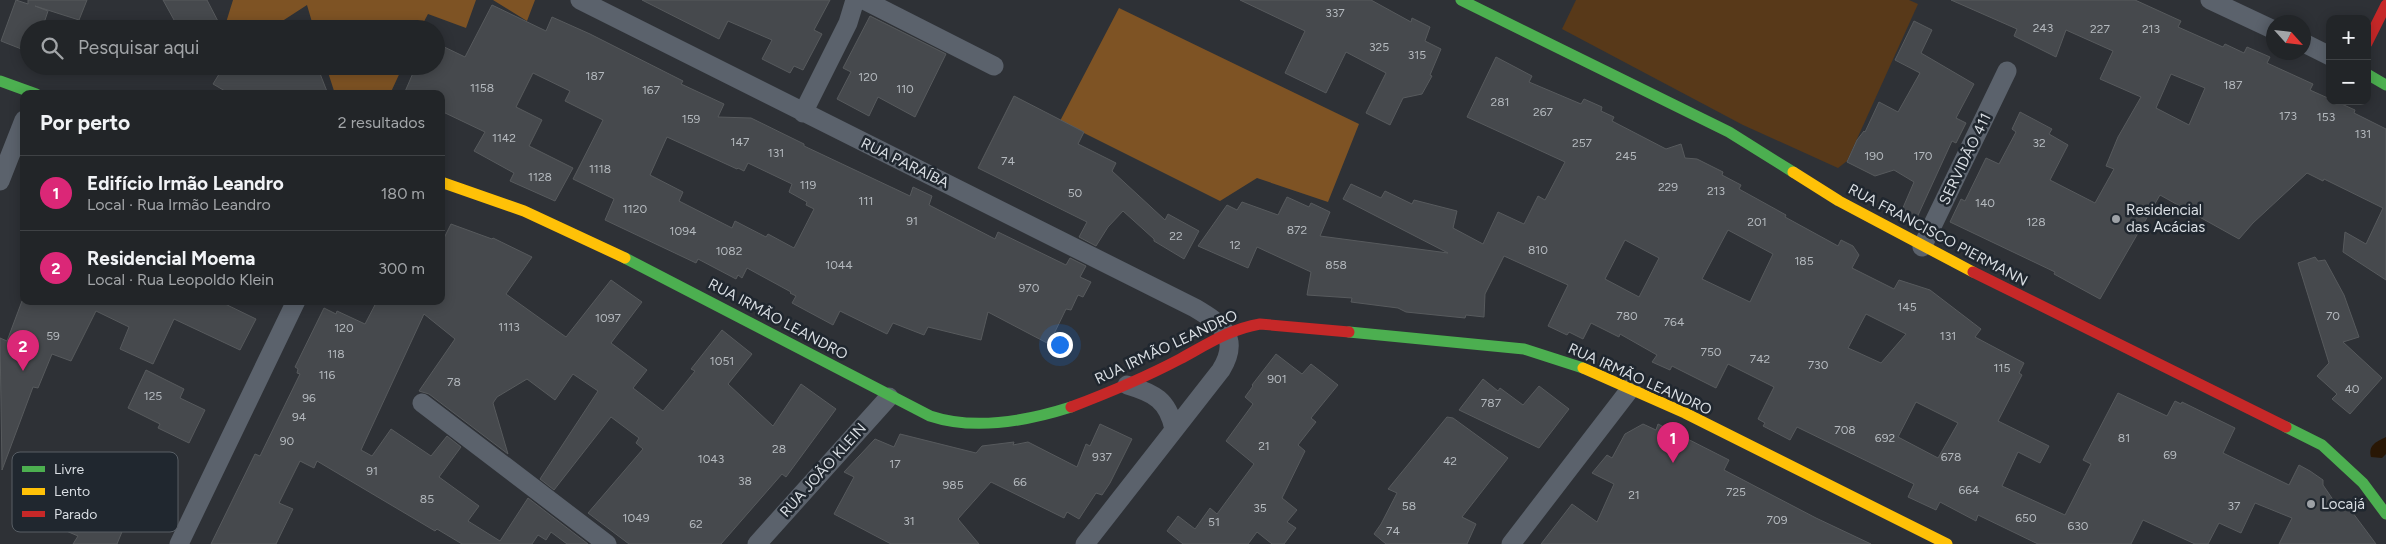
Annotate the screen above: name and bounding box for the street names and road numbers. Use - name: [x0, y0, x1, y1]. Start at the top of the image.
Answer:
- street label: SERVIDÃO 411: [1935, 110, 1995, 208]
- street label: RUA PARAÍBA: [858, 134, 952, 192]
- street label: RUA FRANCISCO PIERMANN: [1845, 180, 2031, 290]
- street label: RUA IRMÃO LEANDRO: [705, 275, 851, 363]
- street label: RUA IRMÃO LEANDRO: [1092, 306, 1240, 388]
- street label: RUA IRMÃO LEANDRO: [1565, 339, 1715, 419]
- street label: RUA JOÃO KLEIN: [776, 419, 870, 521]

